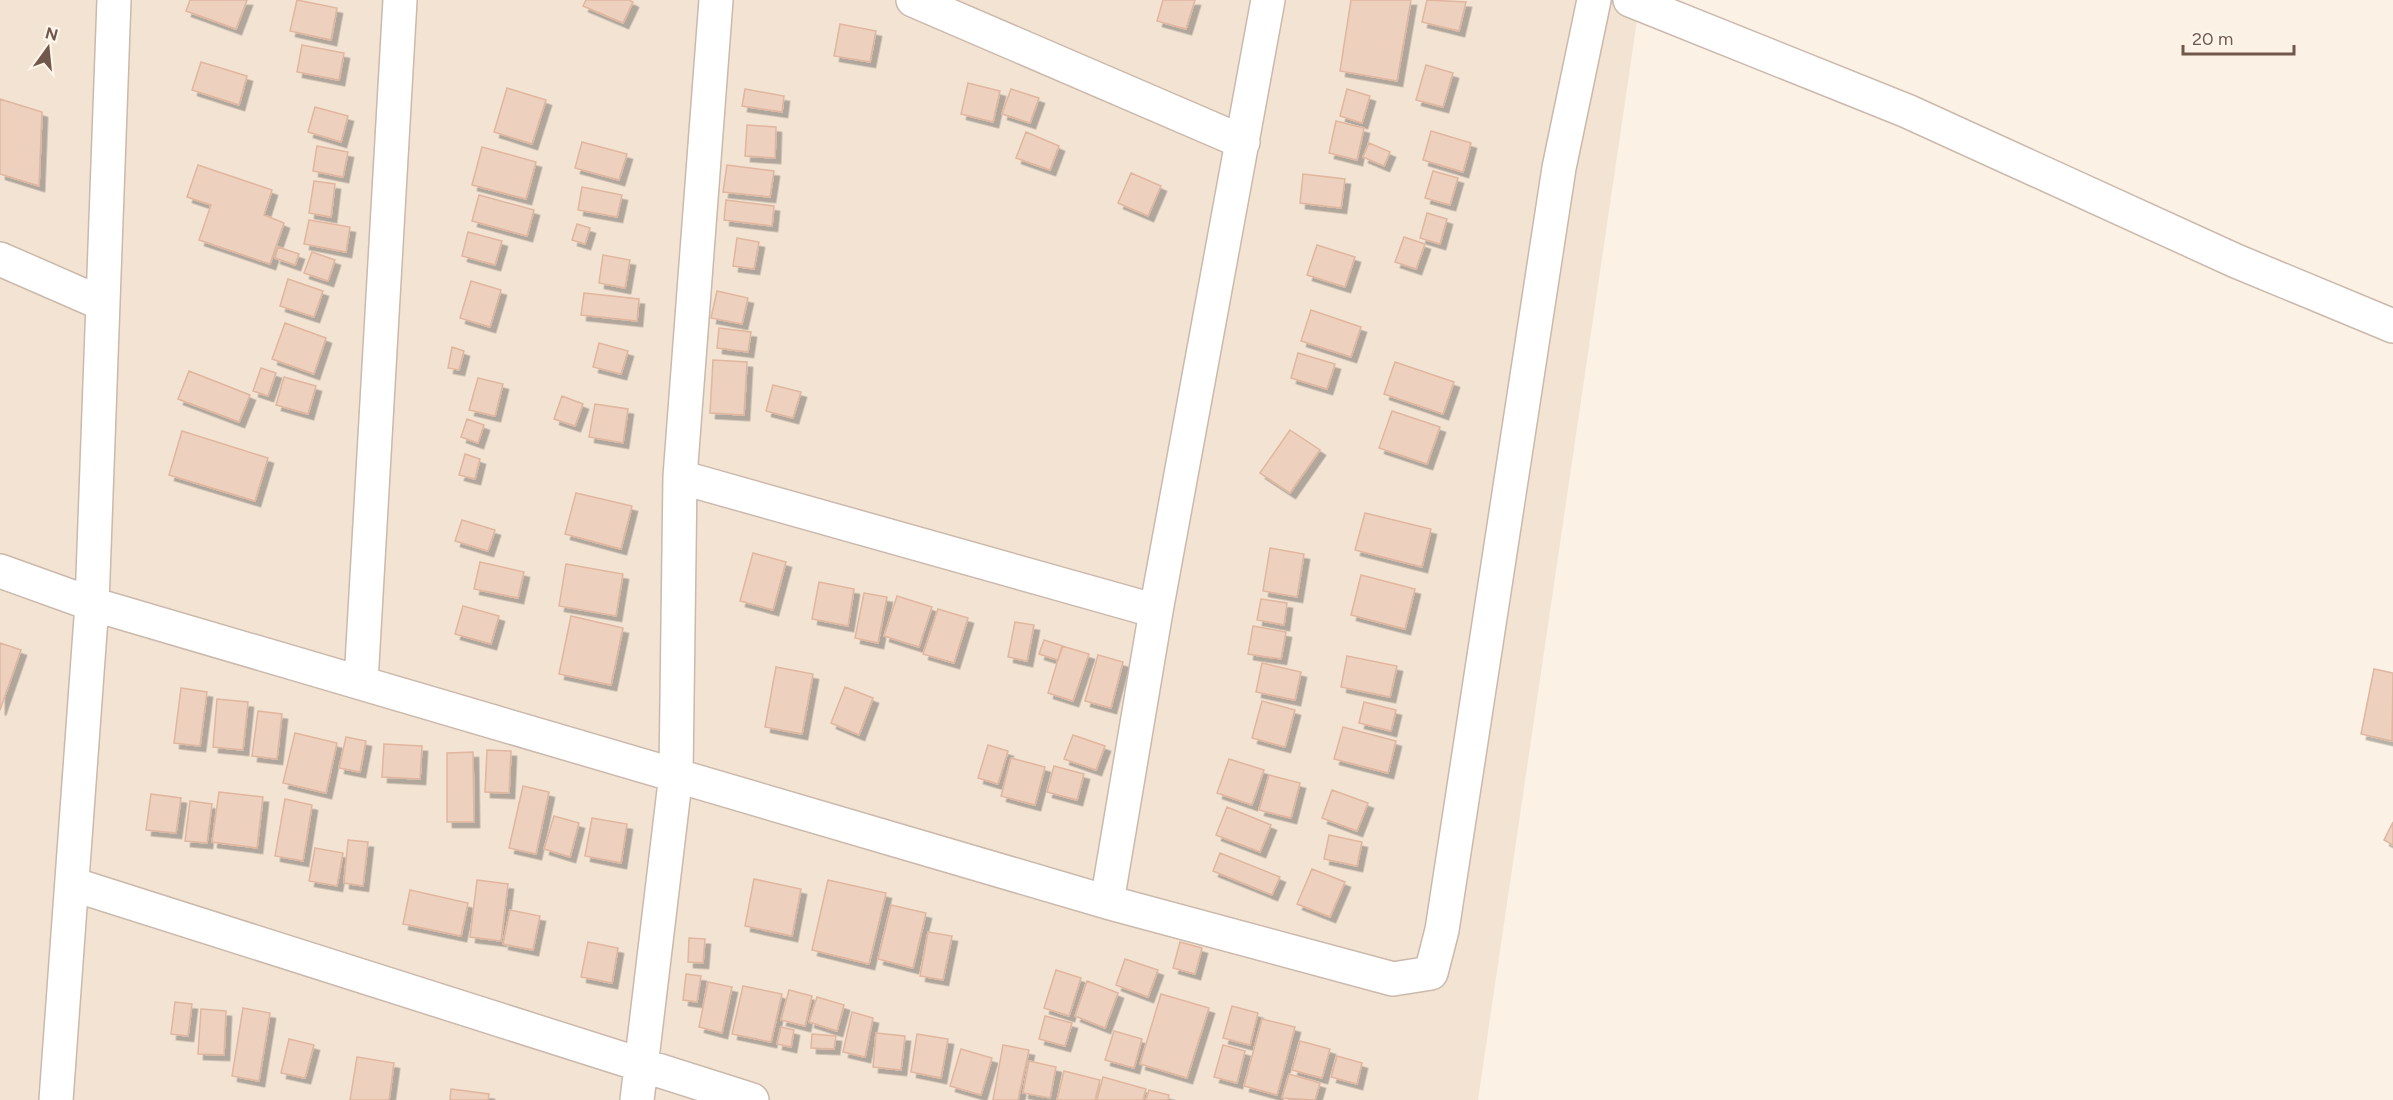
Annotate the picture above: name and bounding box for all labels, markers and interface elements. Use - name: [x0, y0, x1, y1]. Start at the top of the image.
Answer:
- north arrow: [18, 18, 78, 78]
- scale bar: [2183, 18, 2294, 56]
- text: N: [43, 23, 60, 45]
- text: 20 m: [2192, 28, 2233, 50]

